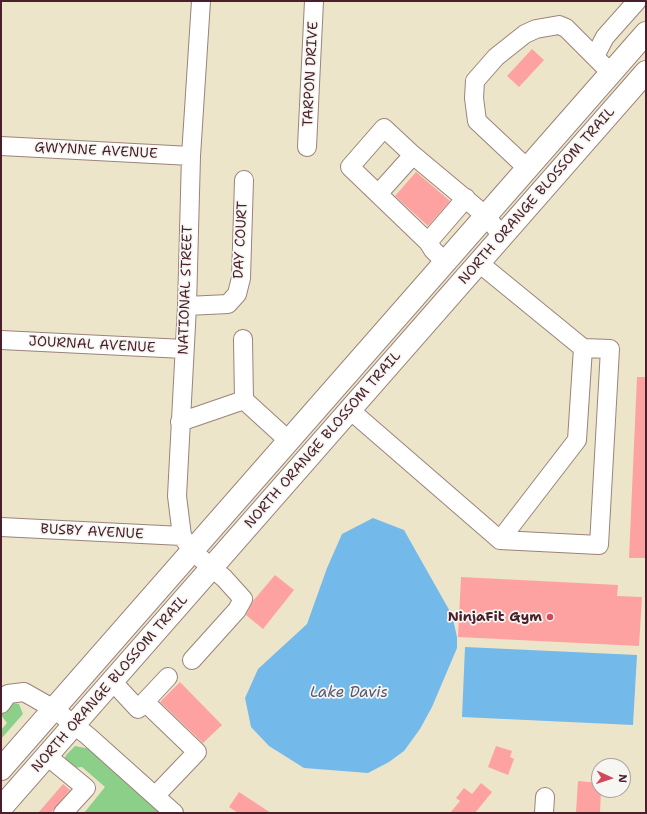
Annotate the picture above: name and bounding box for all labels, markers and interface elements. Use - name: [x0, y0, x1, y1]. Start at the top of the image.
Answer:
- street label: TARPON DRIVE: [300, 21, 322, 127]
- street label: NORTH ORANGE BLOSSOM TRAIL: [455, 104, 619, 288]
- street label: GWYNNE AVENUE: [34, 139, 158, 163]
- street label: DAY COURT: [231, 201, 251, 279]
- street label: NATIONAL STREET: [175, 225, 197, 355]
- street label: JOURNAL AVENUE: [28, 333, 156, 357]
- street label: NORTH ORANGE BLOSSOM TRAIL: [241, 348, 405, 532]
- street label: BUSBY AVENUE: [40, 521, 144, 543]
- street label: NORTH ORANGE BLOSSOM TRAIL: [28, 592, 192, 776]
- place label: NinjaFit Gym: [448, 609, 542, 625]
- marker: NinjaFit Gym: [545, 612, 555, 622]
- water label: Lake Davis: [310, 684, 388, 702]
- north arrow: [591, 758, 631, 798]
- text: N: [615, 774, 630, 783]

